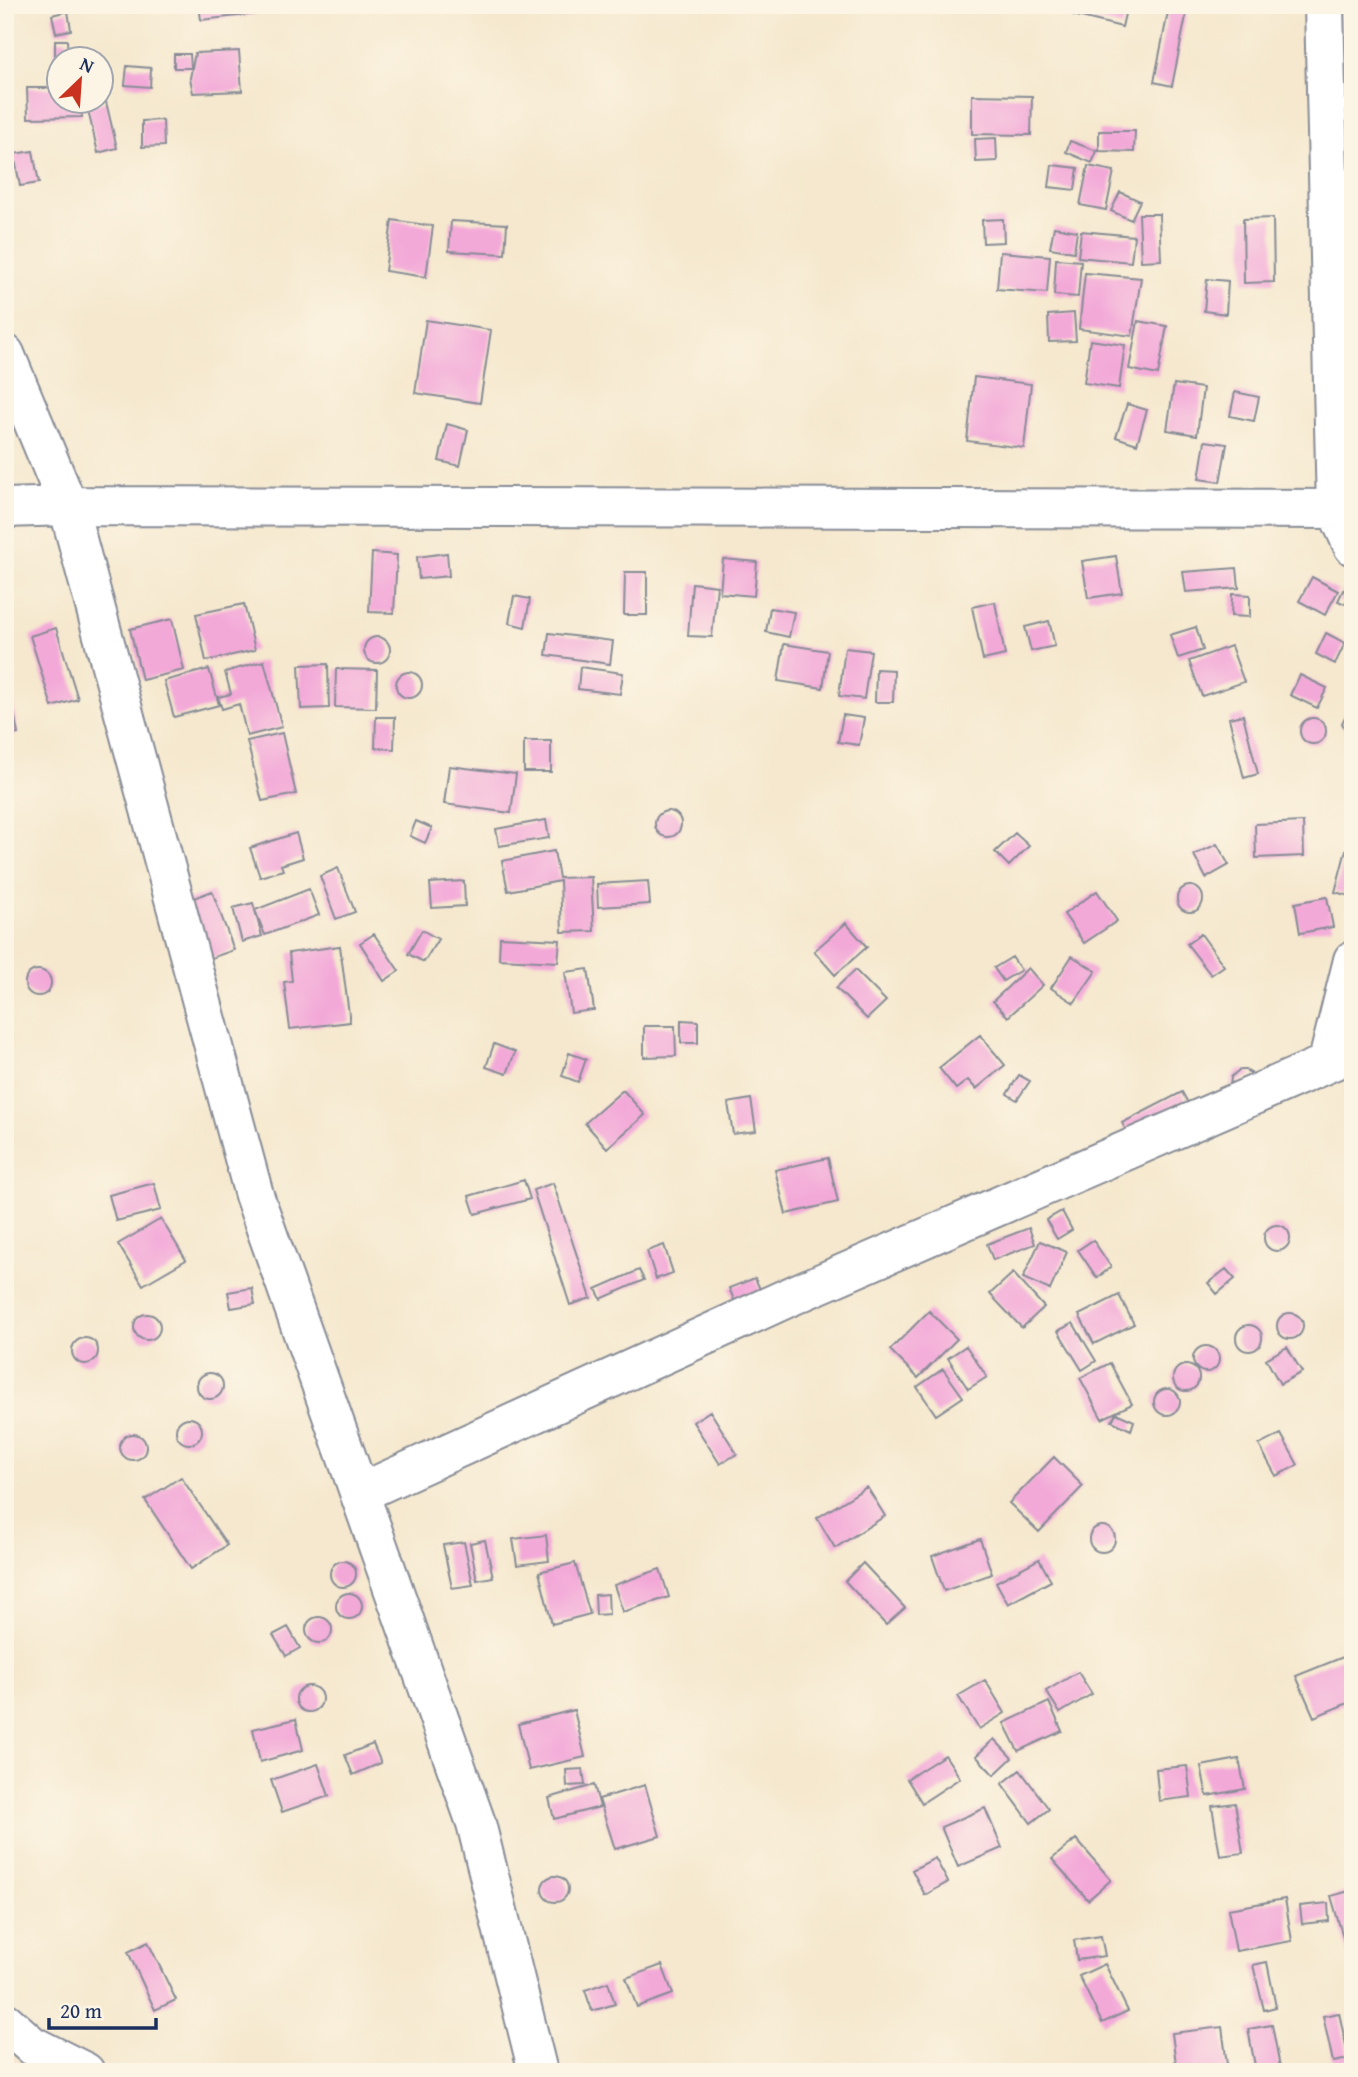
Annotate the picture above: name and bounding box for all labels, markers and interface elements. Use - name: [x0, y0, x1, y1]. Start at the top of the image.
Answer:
- north arrow: [46, 46, 116, 116]
- text: N: [76, 49, 99, 80]
- scale bar: [49, 1986, 156, 2030]
- text: 20 m: [60, 1995, 102, 2026]

